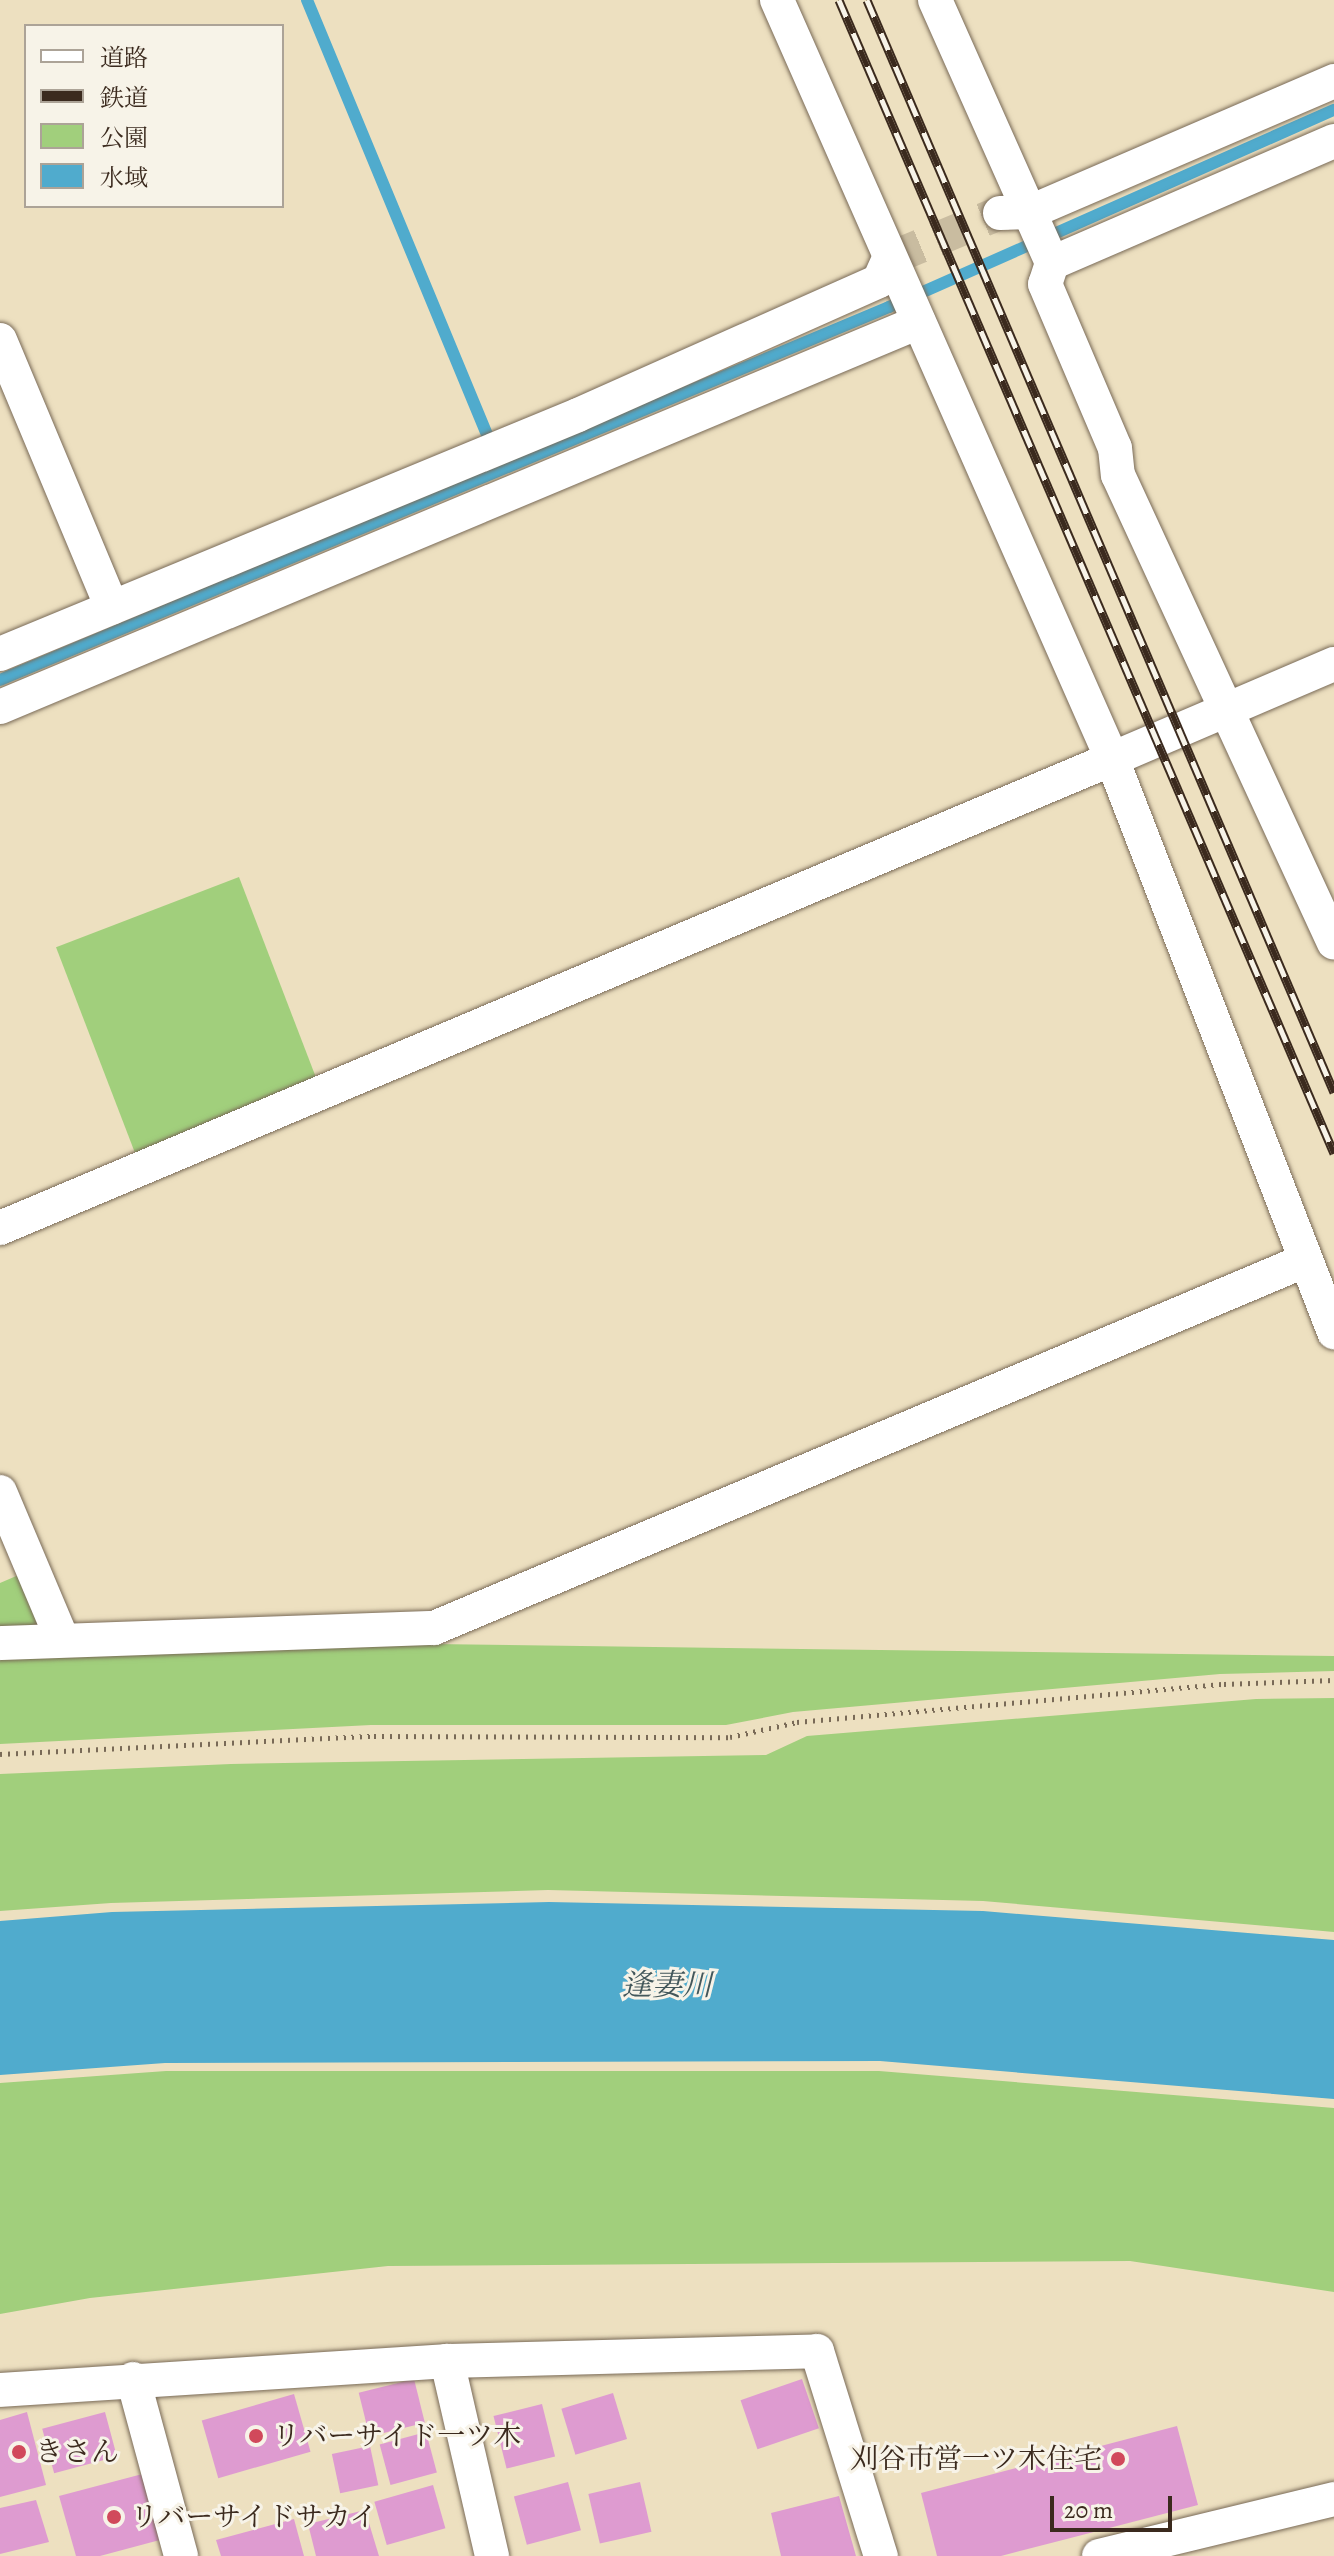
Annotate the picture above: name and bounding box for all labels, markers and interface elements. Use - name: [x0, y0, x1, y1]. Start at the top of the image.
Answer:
- legend: [24, 24, 284, 208]
- text: 道路: [100, 42, 148, 74]
- text: 鉄道: [100, 82, 148, 114]
- text: 公園: [100, 122, 148, 154]
- text: 水域: [100, 162, 148, 194]
- water label: 逢妻川: [622, 1967, 712, 2003]
- place label: リバーサイド一ツ木: [272, 2419, 524, 2453]
- marker: リバーサイド一ツ木: [247, 2427, 265, 2445]
- place label: きさん: [35, 2435, 119, 2469]
- place label: 刈谷市営一ツ木住宅: [850, 2442, 1102, 2476]
- marker: きさん: [10, 2443, 28, 2461]
- marker: 刈谷市営一ツ木住宅: [1109, 2450, 1127, 2468]
- scale bar: [1054, 2480, 1176, 2530]
- text: 20 m: [1064, 2494, 1113, 2526]
- place label: リバーサイドサカイ: [130, 2500, 382, 2534]
- marker: リバーサイドサカイ: [105, 2508, 123, 2526]

